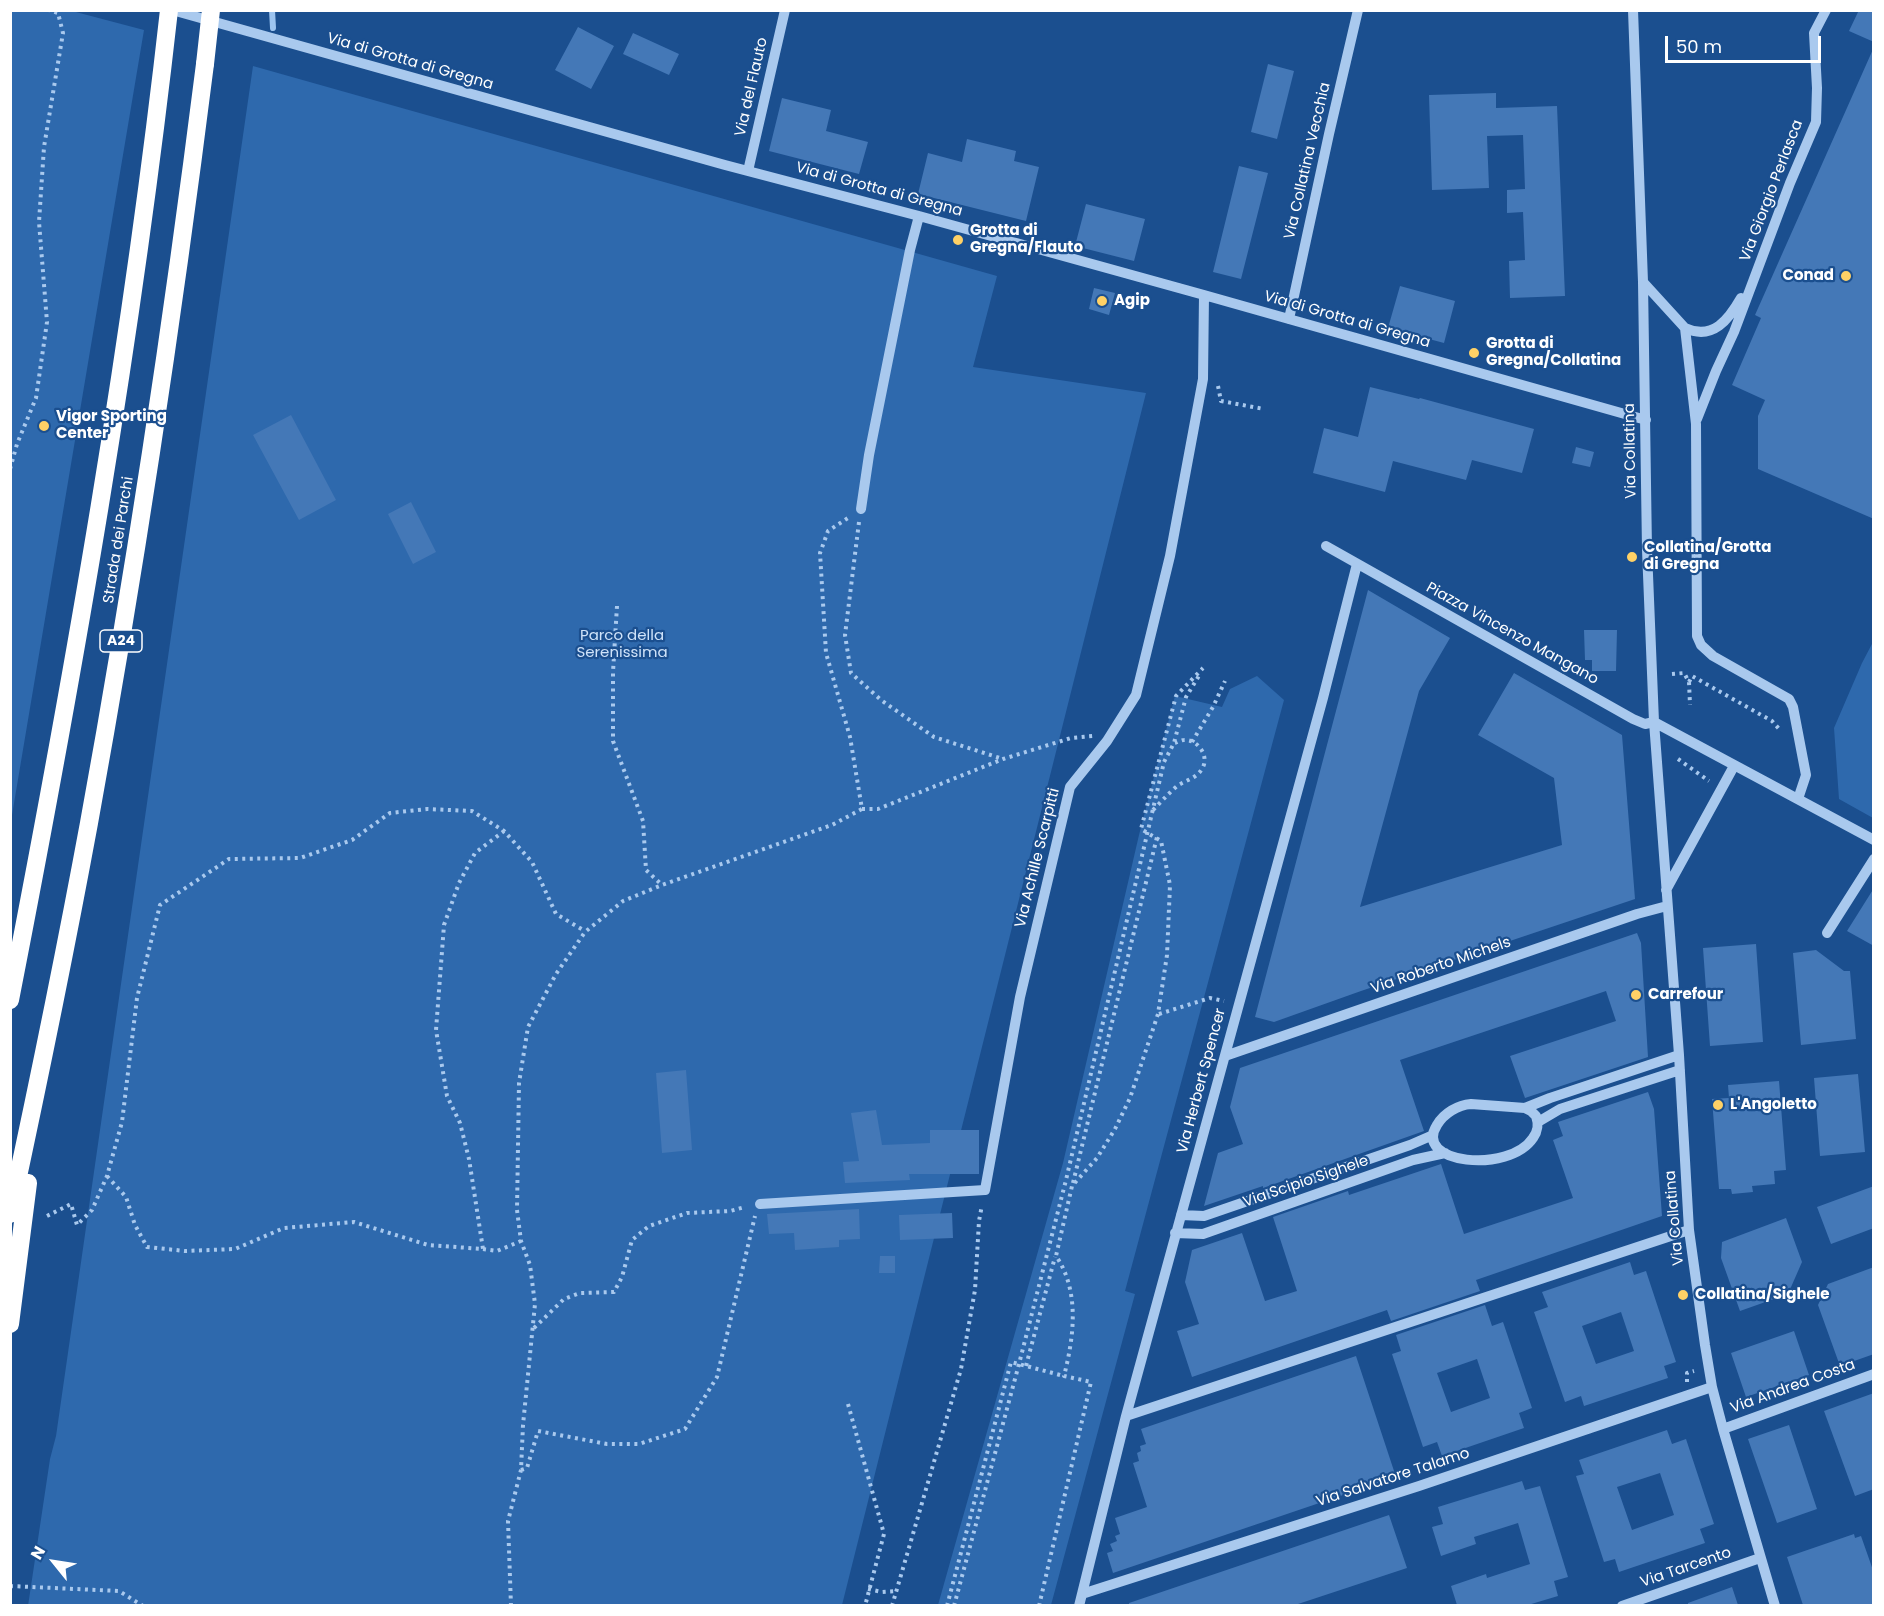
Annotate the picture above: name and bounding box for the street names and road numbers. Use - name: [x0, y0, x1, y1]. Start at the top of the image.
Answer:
- street label: Via di Grotta di Gregna: [325, 30, 495, 94]
- street label: Via del Flauto: [732, 36, 772, 138]
- street label: Via Collatina Vecchia: [1281, 81, 1335, 241]
- street label: Via Giorgio Perlasca: [1737, 118, 1807, 264]
- street label: Via di Grotta di Gregna: [794, 159, 964, 221]
- street label: Via di Grotta di Gregna: [1262, 288, 1432, 352]
- street label: Via Collatina: [1621, 403, 1641, 499]
- street label: Strada dei Parchi: [100, 475, 138, 605]
- street label: Piazza Vincenzo Mangano: [1423, 579, 1601, 689]
- road number: A24: [100, 630, 142, 652]
- street label: Via Achille Scarpitti: [1012, 786, 1064, 930]
- street label: Via Roberto Michels: [1369, 934, 1513, 998]
- street label: Via Herbert Spencer: [1174, 1006, 1230, 1156]
- street label: Via Scipio Sighele: [1241, 1152, 1371, 1212]
- street label: Via Collatina: [1662, 1170, 1688, 1266]
- street label: Via Andrea Costa: [1728, 1356, 1858, 1418]
- street label: Via Salvatore Talamo: [1314, 1445, 1472, 1511]
- street label: Via Tarcento: [1638, 1544, 1734, 1592]

